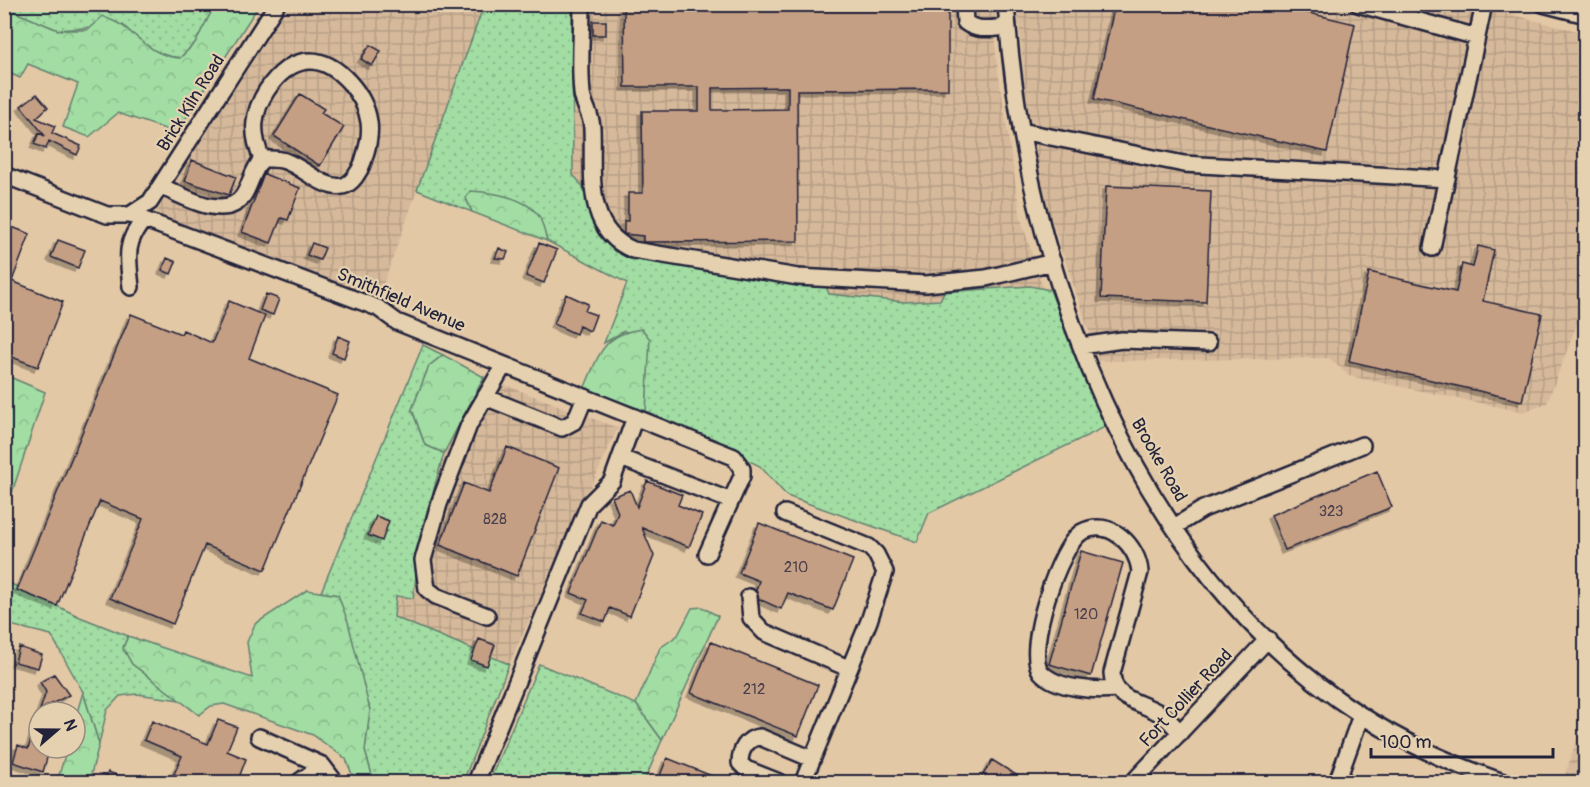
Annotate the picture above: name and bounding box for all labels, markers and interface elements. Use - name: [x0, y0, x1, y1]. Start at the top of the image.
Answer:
- street label: Brick Kiln Road: [152, 50, 230, 156]
- street label: Smithfield Avenue: [333, 263, 469, 337]
- street label: Brooke Road: [1126, 414, 1192, 506]
- house number: 323: [1319, 502, 1343, 521]
- house number: 828: [483, 510, 507, 529]
- house number: 210: [784, 558, 808, 577]
- house number: 120: [1074, 605, 1098, 624]
- street label: Fort Collier Road: [1135, 644, 1237, 752]
- house number: 212: [743, 680, 765, 699]
- north arrow: [27, 700, 87, 760]
- text: N: [59, 717, 81, 734]
- scale bar: [1371, 721, 1552, 759]
- text: 100 m: [1380, 731, 1432, 754]

